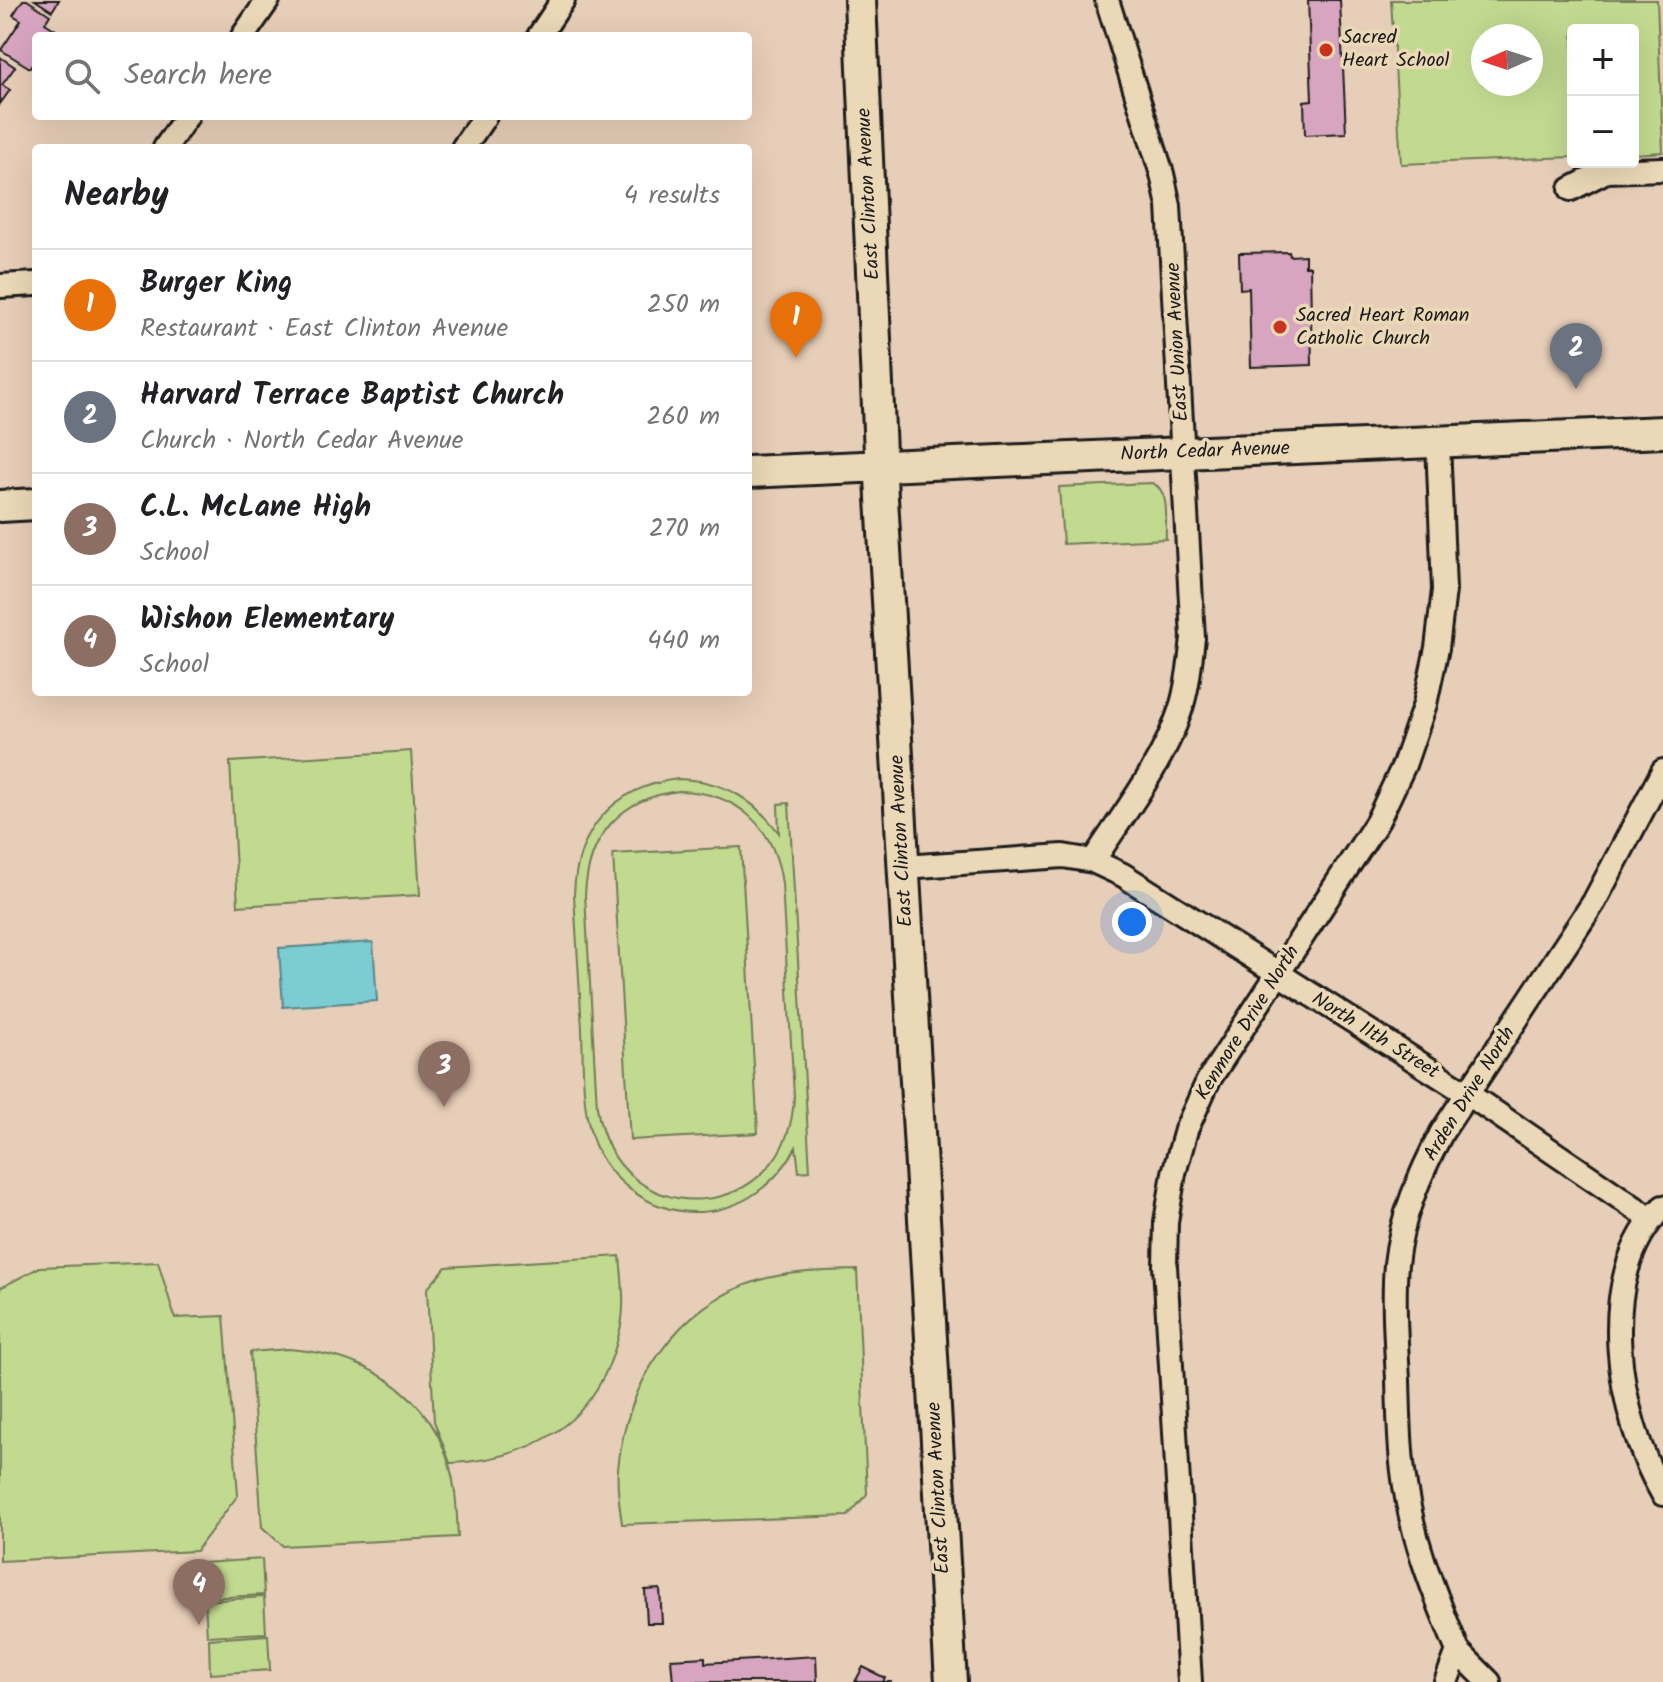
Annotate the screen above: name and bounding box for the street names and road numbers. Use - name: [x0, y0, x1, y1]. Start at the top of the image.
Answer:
- street label: East Clinton Avenue: [849, 107, 889, 281]
- street label: East Union Avenue: [1158, 262, 1198, 422]
- street label: North Cedar Avenue: [1120, 433, 1290, 471]
- street label: East Clinton Avenue: [882, 754, 922, 928]
- street label: Kenmore Drive North: [1187, 939, 1309, 1107]
- street label: North 11th Street: [1305, 984, 1445, 1088]
- street label: Arden Drive North: [1416, 1020, 1524, 1168]
- street label: East Clinton Avenue: [919, 1401, 959, 1575]

